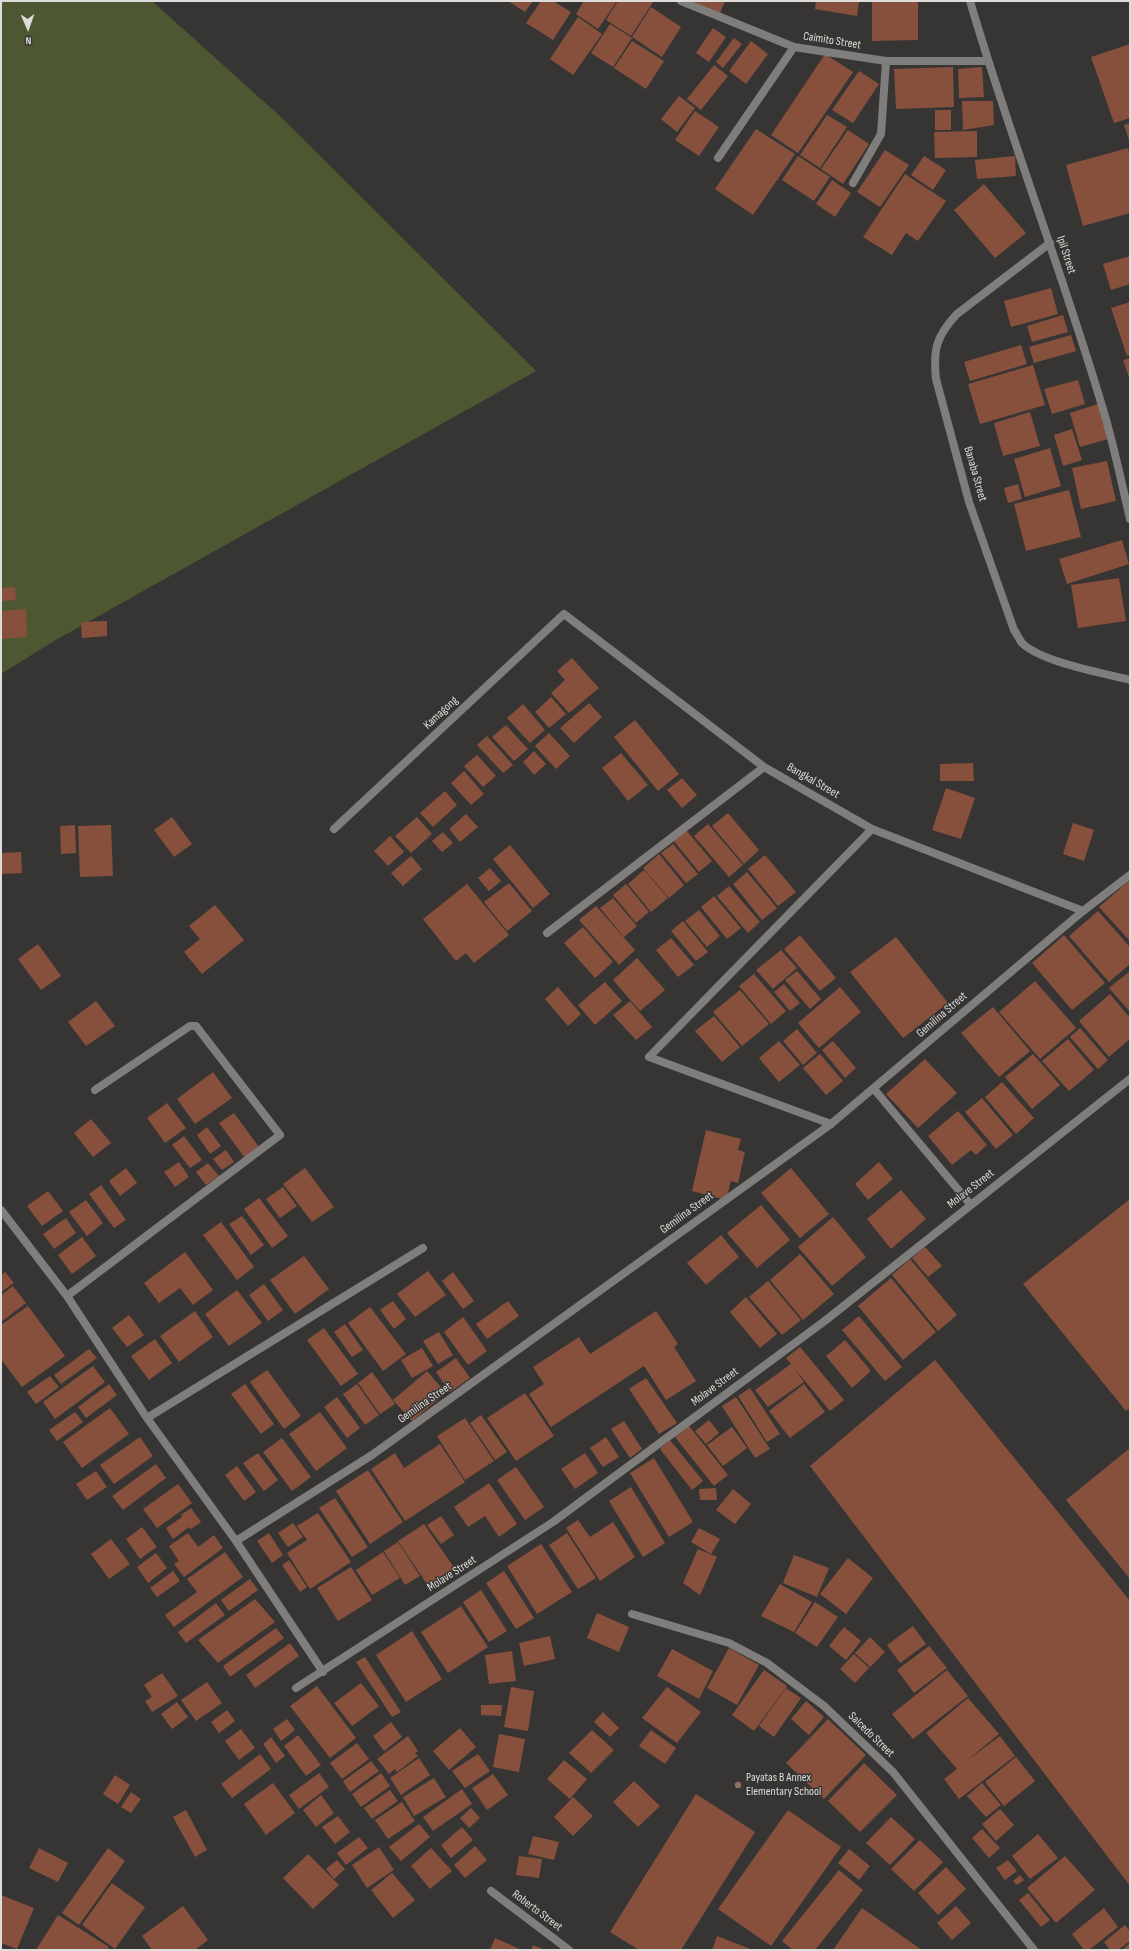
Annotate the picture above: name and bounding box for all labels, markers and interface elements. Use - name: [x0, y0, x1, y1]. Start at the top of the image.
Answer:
- north arrow: [8, 8, 48, 48]
- street label: Caimito Street: [802, 29, 862, 53]
- text: N: [25, 34, 32, 47]
- street label: Ipil Street: [1053, 234, 1079, 276]
- street label: Banaba Street: [960, 445, 990, 503]
- street label: Kamagong: [421, 693, 461, 733]
- street label: Bangkal Street: [784, 760, 842, 802]
- street label: Gemilina Street: [914, 989, 970, 1041]
- street label: Molave Street: [945, 1166, 997, 1212]
- street label: Gemilina Street: [657, 1189, 717, 1237]
- street label: Molave Street: [689, 1365, 741, 1409]
- street label: Gemilina Street: [395, 1379, 455, 1427]
- street label: Molave Street: [425, 1553, 479, 1595]
- street label: Salcedo Street: [845, 1709, 897, 1761]
- place label: Payatas B Annex Elementary School: [746, 1771, 821, 1799]
- marker: Payatas B Annex Elementary School: [733, 1780, 743, 1790]
- street label: Roberto Street: [509, 1887, 565, 1935]

